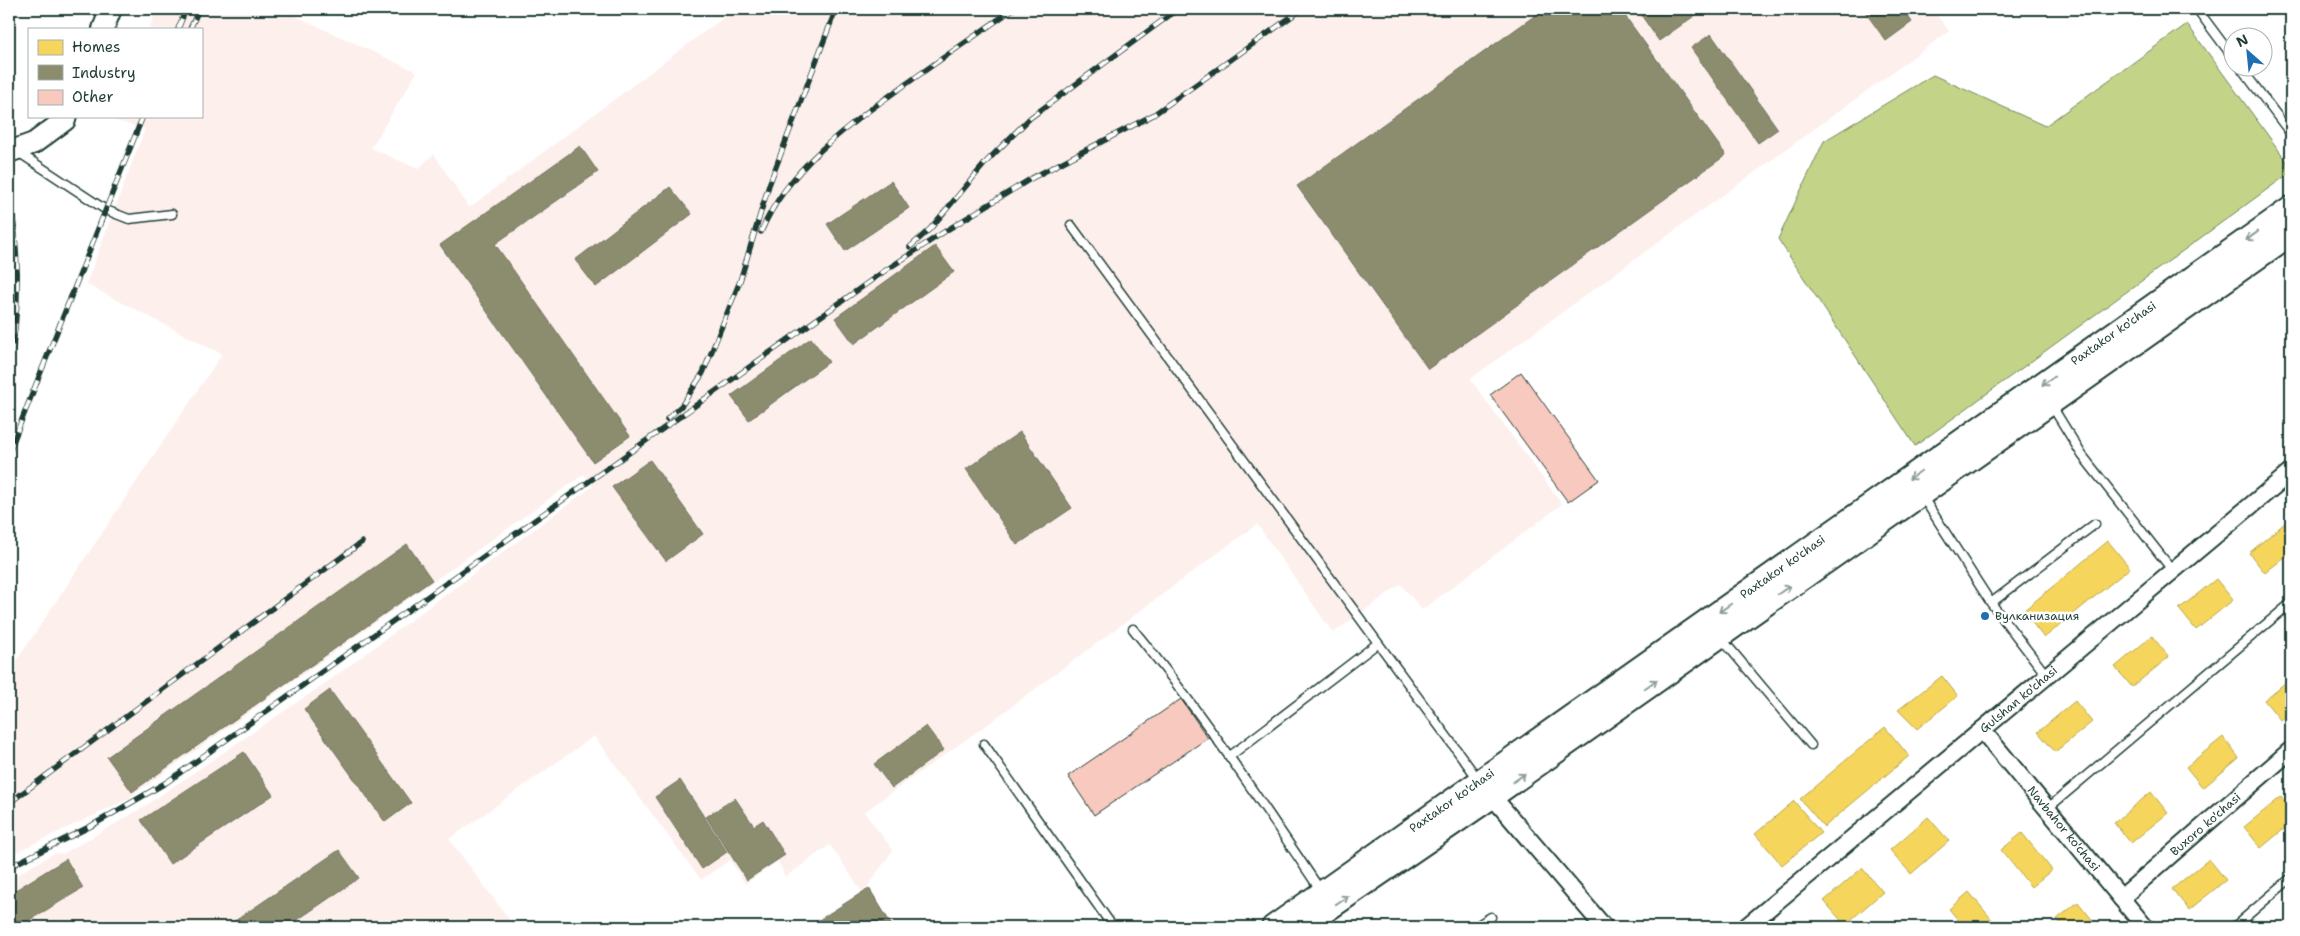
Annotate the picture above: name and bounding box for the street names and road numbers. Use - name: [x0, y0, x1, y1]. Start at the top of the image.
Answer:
- street label: Paxtakor ko'chasi: [2068, 298, 2159, 369]
- street label: Paxtakor ko'chasi: [1737, 531, 1828, 603]
- street label: Gulshan ko'chasi: [1976, 662, 2061, 737]
- street label: Paxtakor ko'chasi: [1406, 765, 1498, 836]
- street label: Navbahor ko'chasi: [2024, 783, 2104, 875]
- street label: Buxoro ko'chasi: [2167, 789, 2244, 860]

